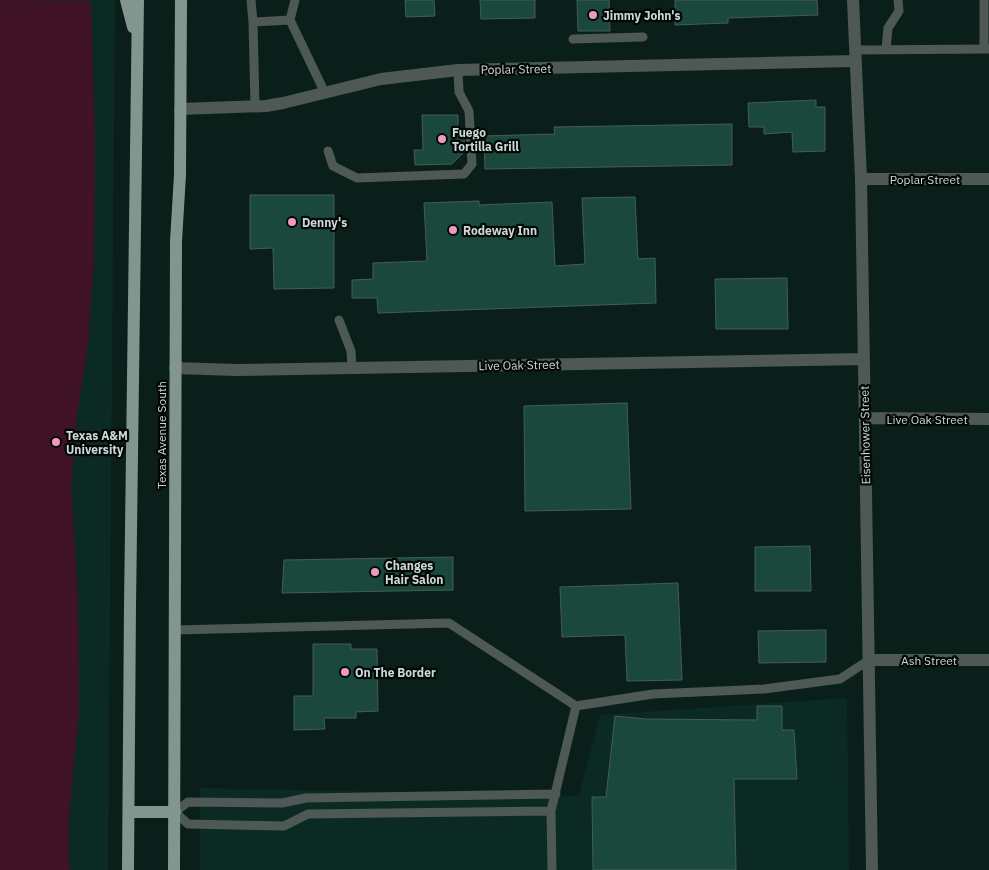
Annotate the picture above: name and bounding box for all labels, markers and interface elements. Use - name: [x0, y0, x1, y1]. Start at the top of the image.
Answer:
- place label: Jimmy John's: [603, 8, 681, 23]
- marker: Jimmy John's: [587, 9, 599, 21]
- street label: Poplar Street: [481, 61, 551, 77]
- place label: Fuego Tortilla Grill: [452, 125, 519, 154]
- marker: Fuego Tortilla Grill: [436, 133, 448, 145]
- street label: Poplar Street: [890, 172, 960, 187]
- place label: Denny's: [302, 215, 347, 230]
- marker: Denny's: [286, 216, 298, 228]
- place label: Rodeway Inn: [463, 223, 537, 238]
- marker: Rodeway Inn: [447, 224, 459, 236]
- street label: Live Oak Street: [478, 357, 560, 373]
- street label: Texas Avenue South: [154, 381, 169, 489]
- street label: Eisenhower Street: [857, 386, 873, 484]
- street label: Live Oak Street: [886, 412, 968, 427]
- place label: Texas A&M University: [66, 428, 128, 457]
- marker: Texas A&M University: [50, 436, 62, 448]
- place label: Changes Hair Salon: [385, 558, 444, 587]
- marker: Changes Hair Salon: [369, 566, 381, 578]
- street label: Ash Street: [901, 653, 957, 668]
- place label: On The Border: [355, 665, 436, 680]
- marker: On The Border: [339, 666, 351, 678]

